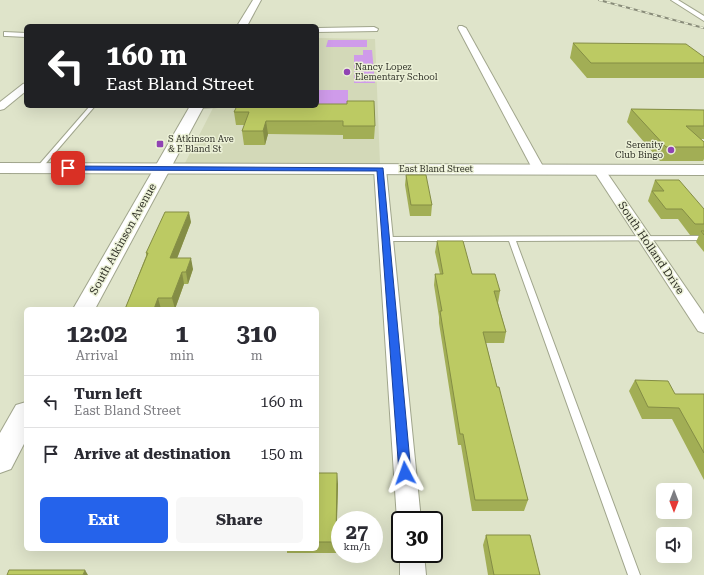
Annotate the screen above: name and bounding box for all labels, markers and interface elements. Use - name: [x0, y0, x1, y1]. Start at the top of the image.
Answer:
- text: 160 m: [106, 39, 187, 72]
- icon: left: [40, 40, 92, 92]
- place label: Nancy Lopez Elementary School: [355, 62, 438, 82]
- marker: Nancy Lopez Elementary School: [342, 67, 352, 77]
- text: East Bland Street: [106, 73, 254, 94]
- place label: S Atkinson Ave & E Bland St: [168, 134, 234, 154]
- marker: S Atkinson Ave & E Bland St: [155, 139, 165, 149]
- place label: Serenity Club Bingo: [615, 140, 664, 160]
- marker: Serenity Club Bingo: [666, 145, 676, 155]
- pin: [51, 151, 85, 185]
- icon: arrive: [57, 157, 79, 179]
- street label: East Bland Street: [399, 164, 474, 174]
- street label: South Atkinson Avenue: [87, 181, 159, 297]
- street label: South Holland Drive: [615, 199, 687, 297]
- text: 12:02: [66, 320, 128, 348]
- text: 1: [175, 320, 189, 348]
- text: 310: [236, 320, 277, 348]
- text: Arrival: [76, 348, 118, 363]
- text: min: [170, 348, 194, 363]
- text: m: [251, 348, 263, 363]
- text: Turn left: [74, 385, 142, 403]
- icon: left: [40, 391, 62, 413]
- text: 160 m: [260, 393, 303, 411]
- text: East Bland Street: [74, 403, 181, 418]
- icon: arrive: [40, 443, 62, 465]
- text: Arrive at destination: [74, 445, 230, 463]
- text: 150 m: [260, 445, 303, 463]
- position arrow: [384, 452, 426, 494]
- north arrow: [656, 483, 692, 519]
- map controls: [656, 483, 692, 563]
- button: Exit: [40, 497, 168, 543]
- button: Share: [176, 497, 303, 543]
- speed limit sign: 30: [391, 511, 443, 563]
- text: 27: [346, 520, 368, 544]
- button: sound: [656, 527, 692, 563]
- text: km/h: [344, 541, 370, 552]

